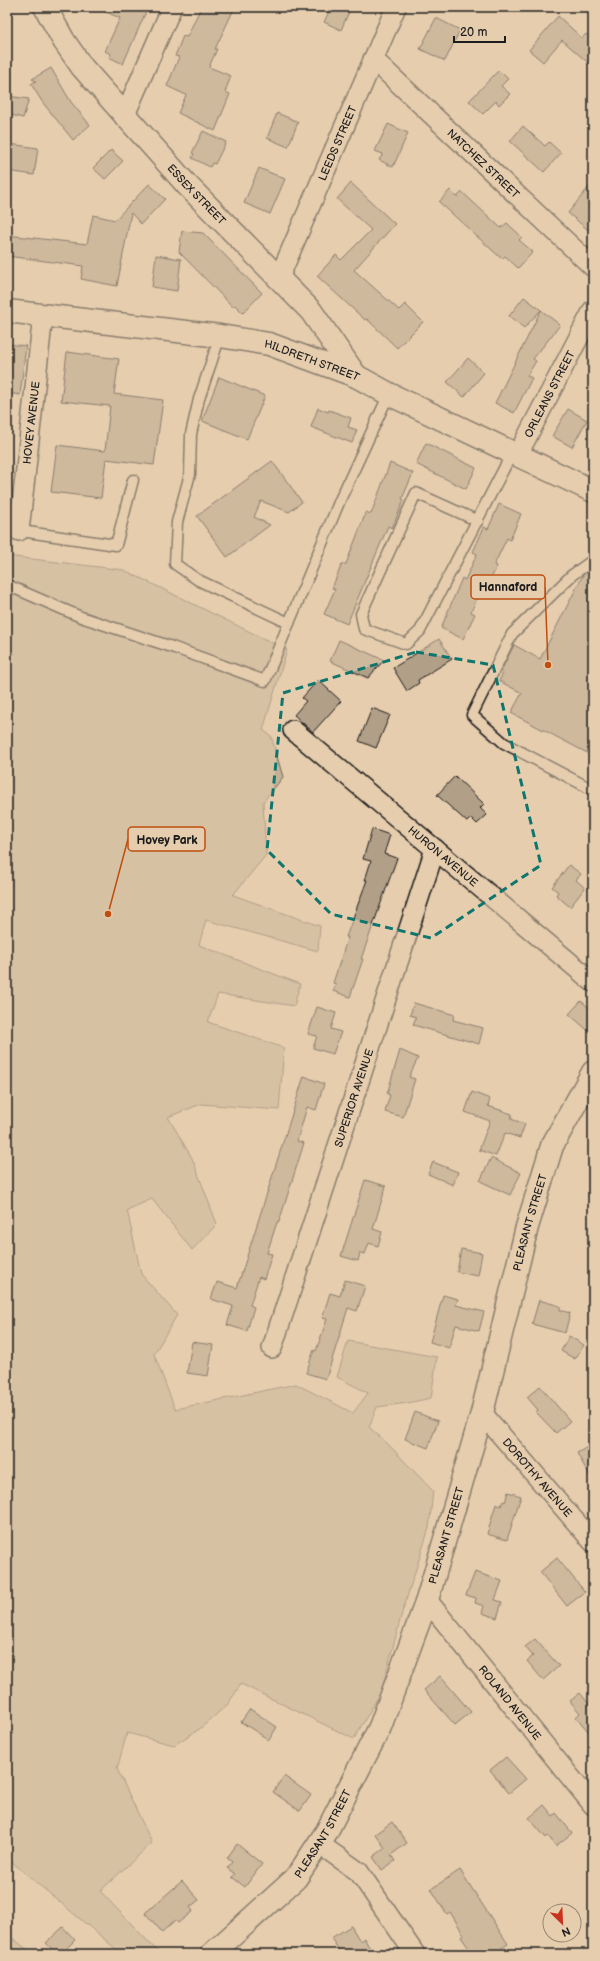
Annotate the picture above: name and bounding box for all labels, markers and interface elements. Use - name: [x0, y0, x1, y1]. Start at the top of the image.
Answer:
- scale bar: [454, 18, 505, 44]
- text: 20 m: [460, 25, 487, 40]
- street label: LEEDS STREET: [316, 103, 360, 183]
- street label: NATCHEZ STREET: [444, 127, 522, 201]
- street label: ESSEX STREET: [165, 162, 229, 228]
- street label: HILDRETH STREET: [264, 337, 362, 384]
- street label: ORLEANS STREET: [522, 348, 578, 440]
- street label: HOVEY AVENUE: [20, 381, 43, 465]
- callout: Hannaford: [471, 575, 545, 599]
- text: Hannaford: [479, 580, 537, 595]
- street label: HURON AVENUE: [405, 823, 480, 889]
- callout: Hovey Park: [128, 827, 205, 851]
- text: Hovey Park: [136, 833, 198, 848]
- street label: SUPERIOR AVENUE: [332, 1047, 376, 1149]
- street label: PLEASANT STREET: [511, 1172, 550, 1273]
- street label: DOROTHY AVENUE: [500, 1436, 574, 1520]
- street label: PLEASANT STREET: [426, 1485, 467, 1586]
- street label: ROLAND AVENUE: [476, 1663, 544, 1743]
- street label: PLEASANT STREET: [292, 1787, 354, 1881]
- north arrow: [542, 1903, 582, 1943]
- text: N: [559, 1924, 572, 1939]

